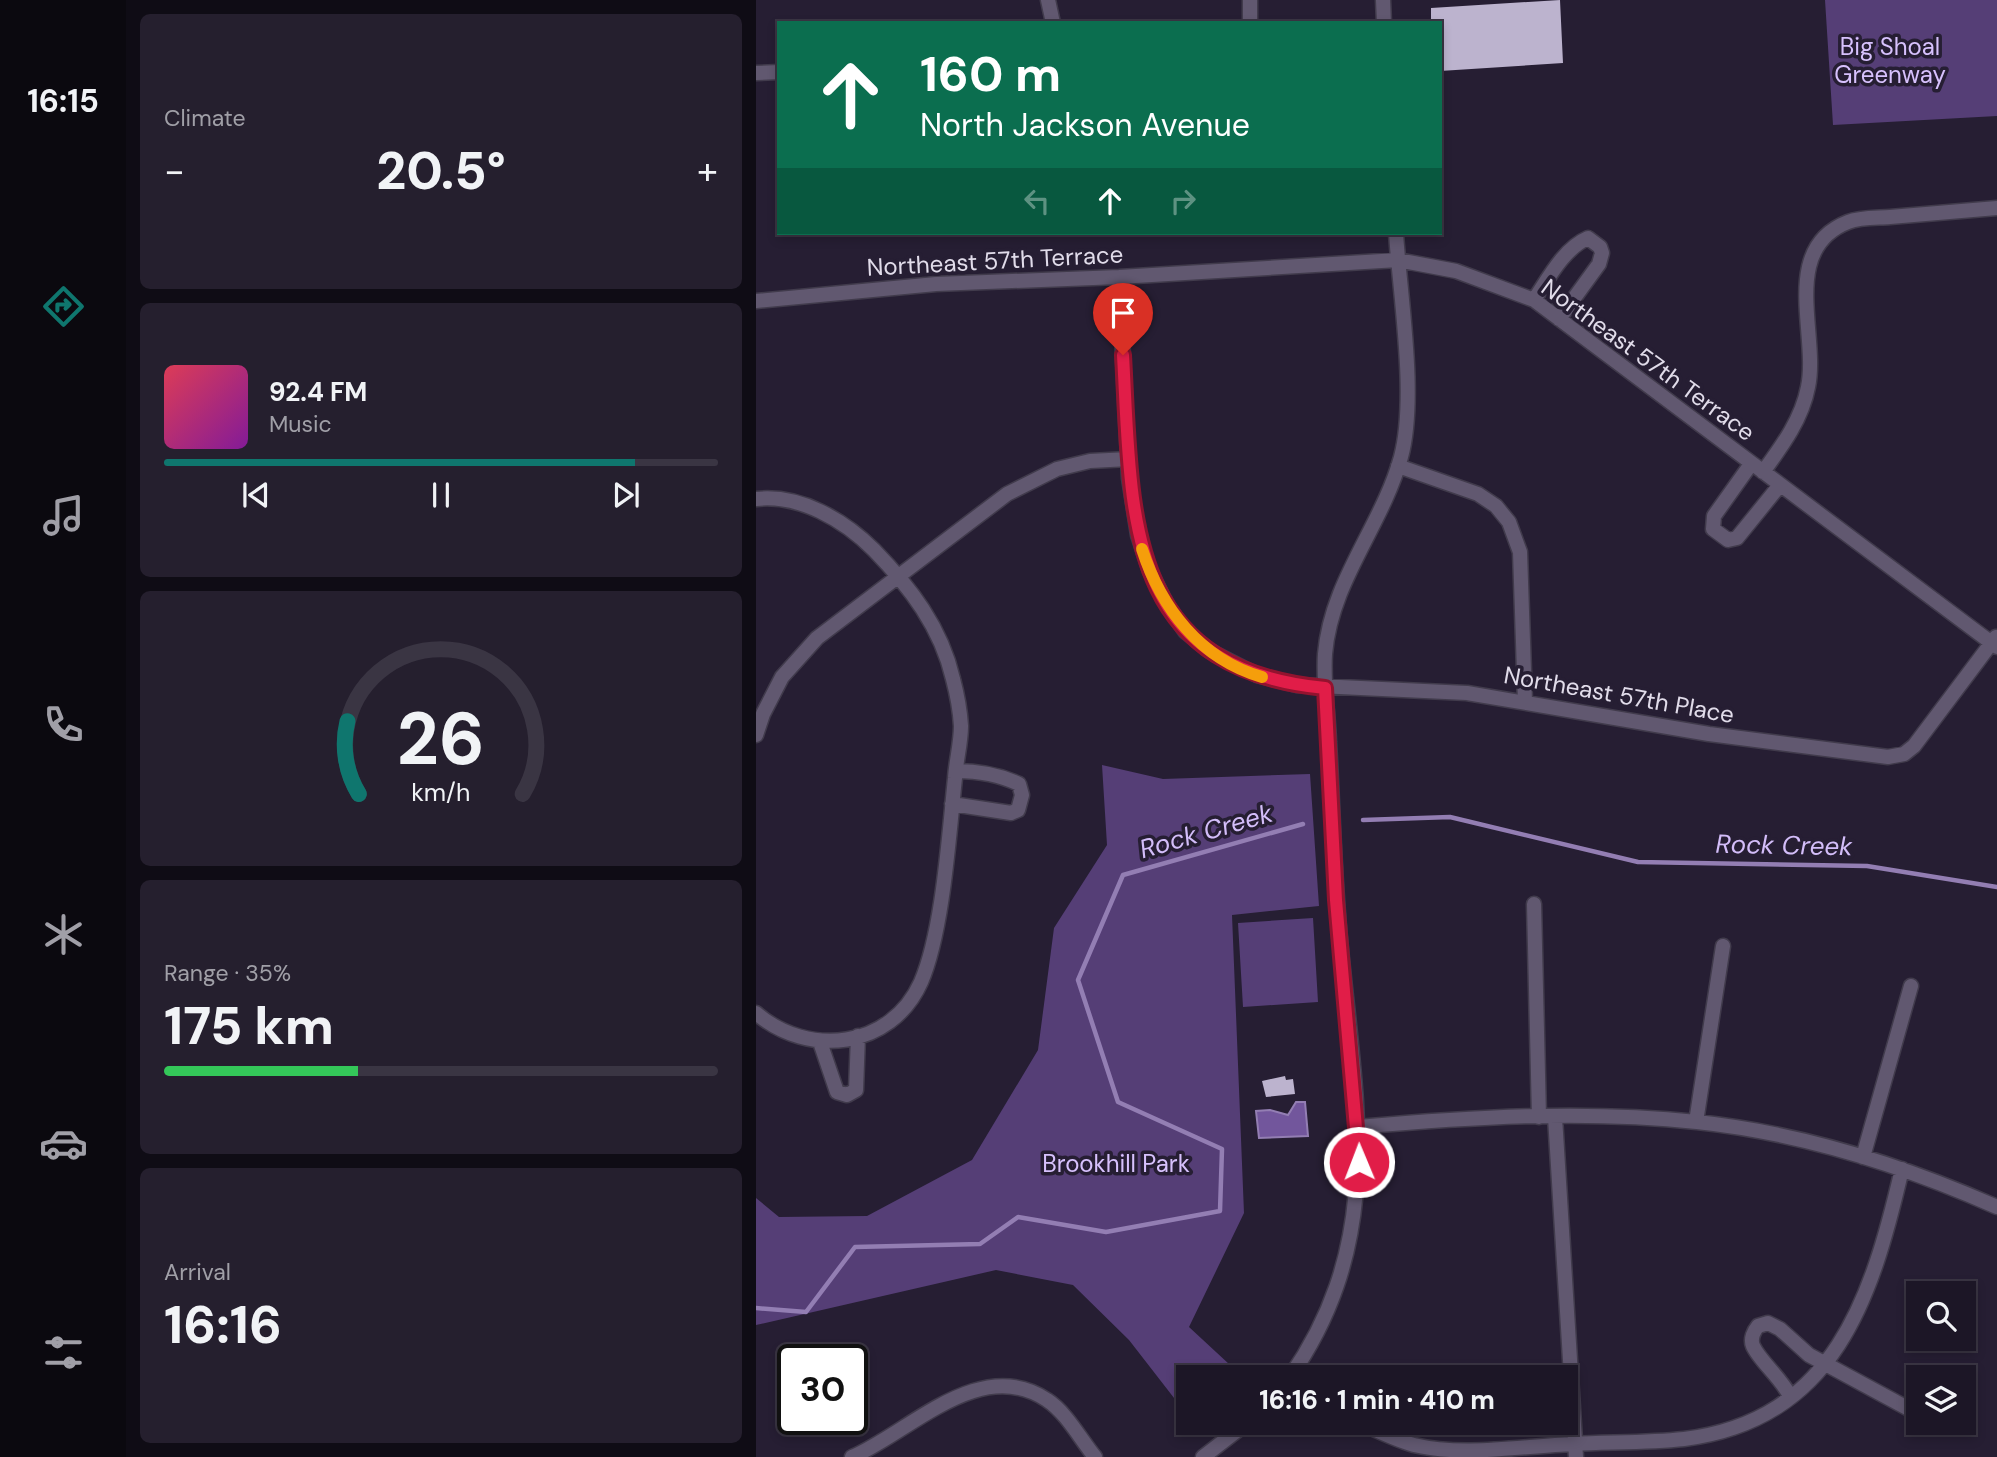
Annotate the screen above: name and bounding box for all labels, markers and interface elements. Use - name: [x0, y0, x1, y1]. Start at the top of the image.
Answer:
- park label: Big Shoal Greenway: [1834, 31, 1946, 90]
- text: 160 m: [920, 42, 1061, 106]
- icon: ahead: [805, 49, 896, 140]
- text: 16:15: [27, 80, 99, 122]
- text: Climate: [164, 103, 246, 133]
- text: North Jackson Avenue: [920, 104, 1250, 146]
- text: 20.5°: [376, 137, 506, 205]
- text: −: [164, 146, 185, 196]
- text: +: [697, 146, 718, 196]
- icon: left: [1018, 182, 1056, 220]
- icon: ahead: [1091, 182, 1129, 220]
- icon: right: [1164, 182, 1202, 220]
- street label: Northeast 57th Terrace: [866, 238, 1124, 283]
- street label: Northeast 57th Terrace: [1535, 272, 1761, 448]
- icon: directions: [39, 282, 88, 331]
- pin: [1093, 283, 1153, 355]
- icon: arrive: [1104, 294, 1142, 332]
- text: 92.4 FM: [269, 375, 367, 409]
- text: Music: [269, 409, 332, 439]
- icon: previous: [237, 476, 275, 514]
- icon: pause: [422, 476, 460, 514]
- icon: next: [607, 476, 645, 514]
- icon: music: [39, 491, 88, 540]
- street label: Northeast 57th Place: [1502, 659, 1737, 730]
- text: 26: [397, 693, 485, 788]
- icon: phone: [39, 700, 88, 749]
- text: km/h: [411, 776, 471, 809]
- water label: Rock Creek: [1135, 796, 1277, 866]
- water label: Rock Creek: [1715, 827, 1853, 863]
- icon: climate: [39, 910, 88, 959]
- text: Range · 35%: [164, 958, 291, 988]
- text: 175 km: [164, 992, 334, 1060]
- icon: car: [39, 1119, 88, 1168]
- position arrow: [1322, 1125, 1396, 1199]
- park label: Brookhill Park: [1042, 1148, 1190, 1179]
- text: Arrival: [164, 1257, 231, 1287]
- map controls: [1906, 1281, 1976, 1435]
- button: search: [1906, 1281, 1976, 1351]
- text: 16:16: [164, 1291, 282, 1359]
- icon: filters: [39, 1328, 88, 1377]
- speed limit sign: 30: [777, 1344, 868, 1435]
- button: layers: [1906, 1365, 1976, 1435]
- text: 16:16 · 1 min · 410 m: [1259, 1383, 1495, 1417]

